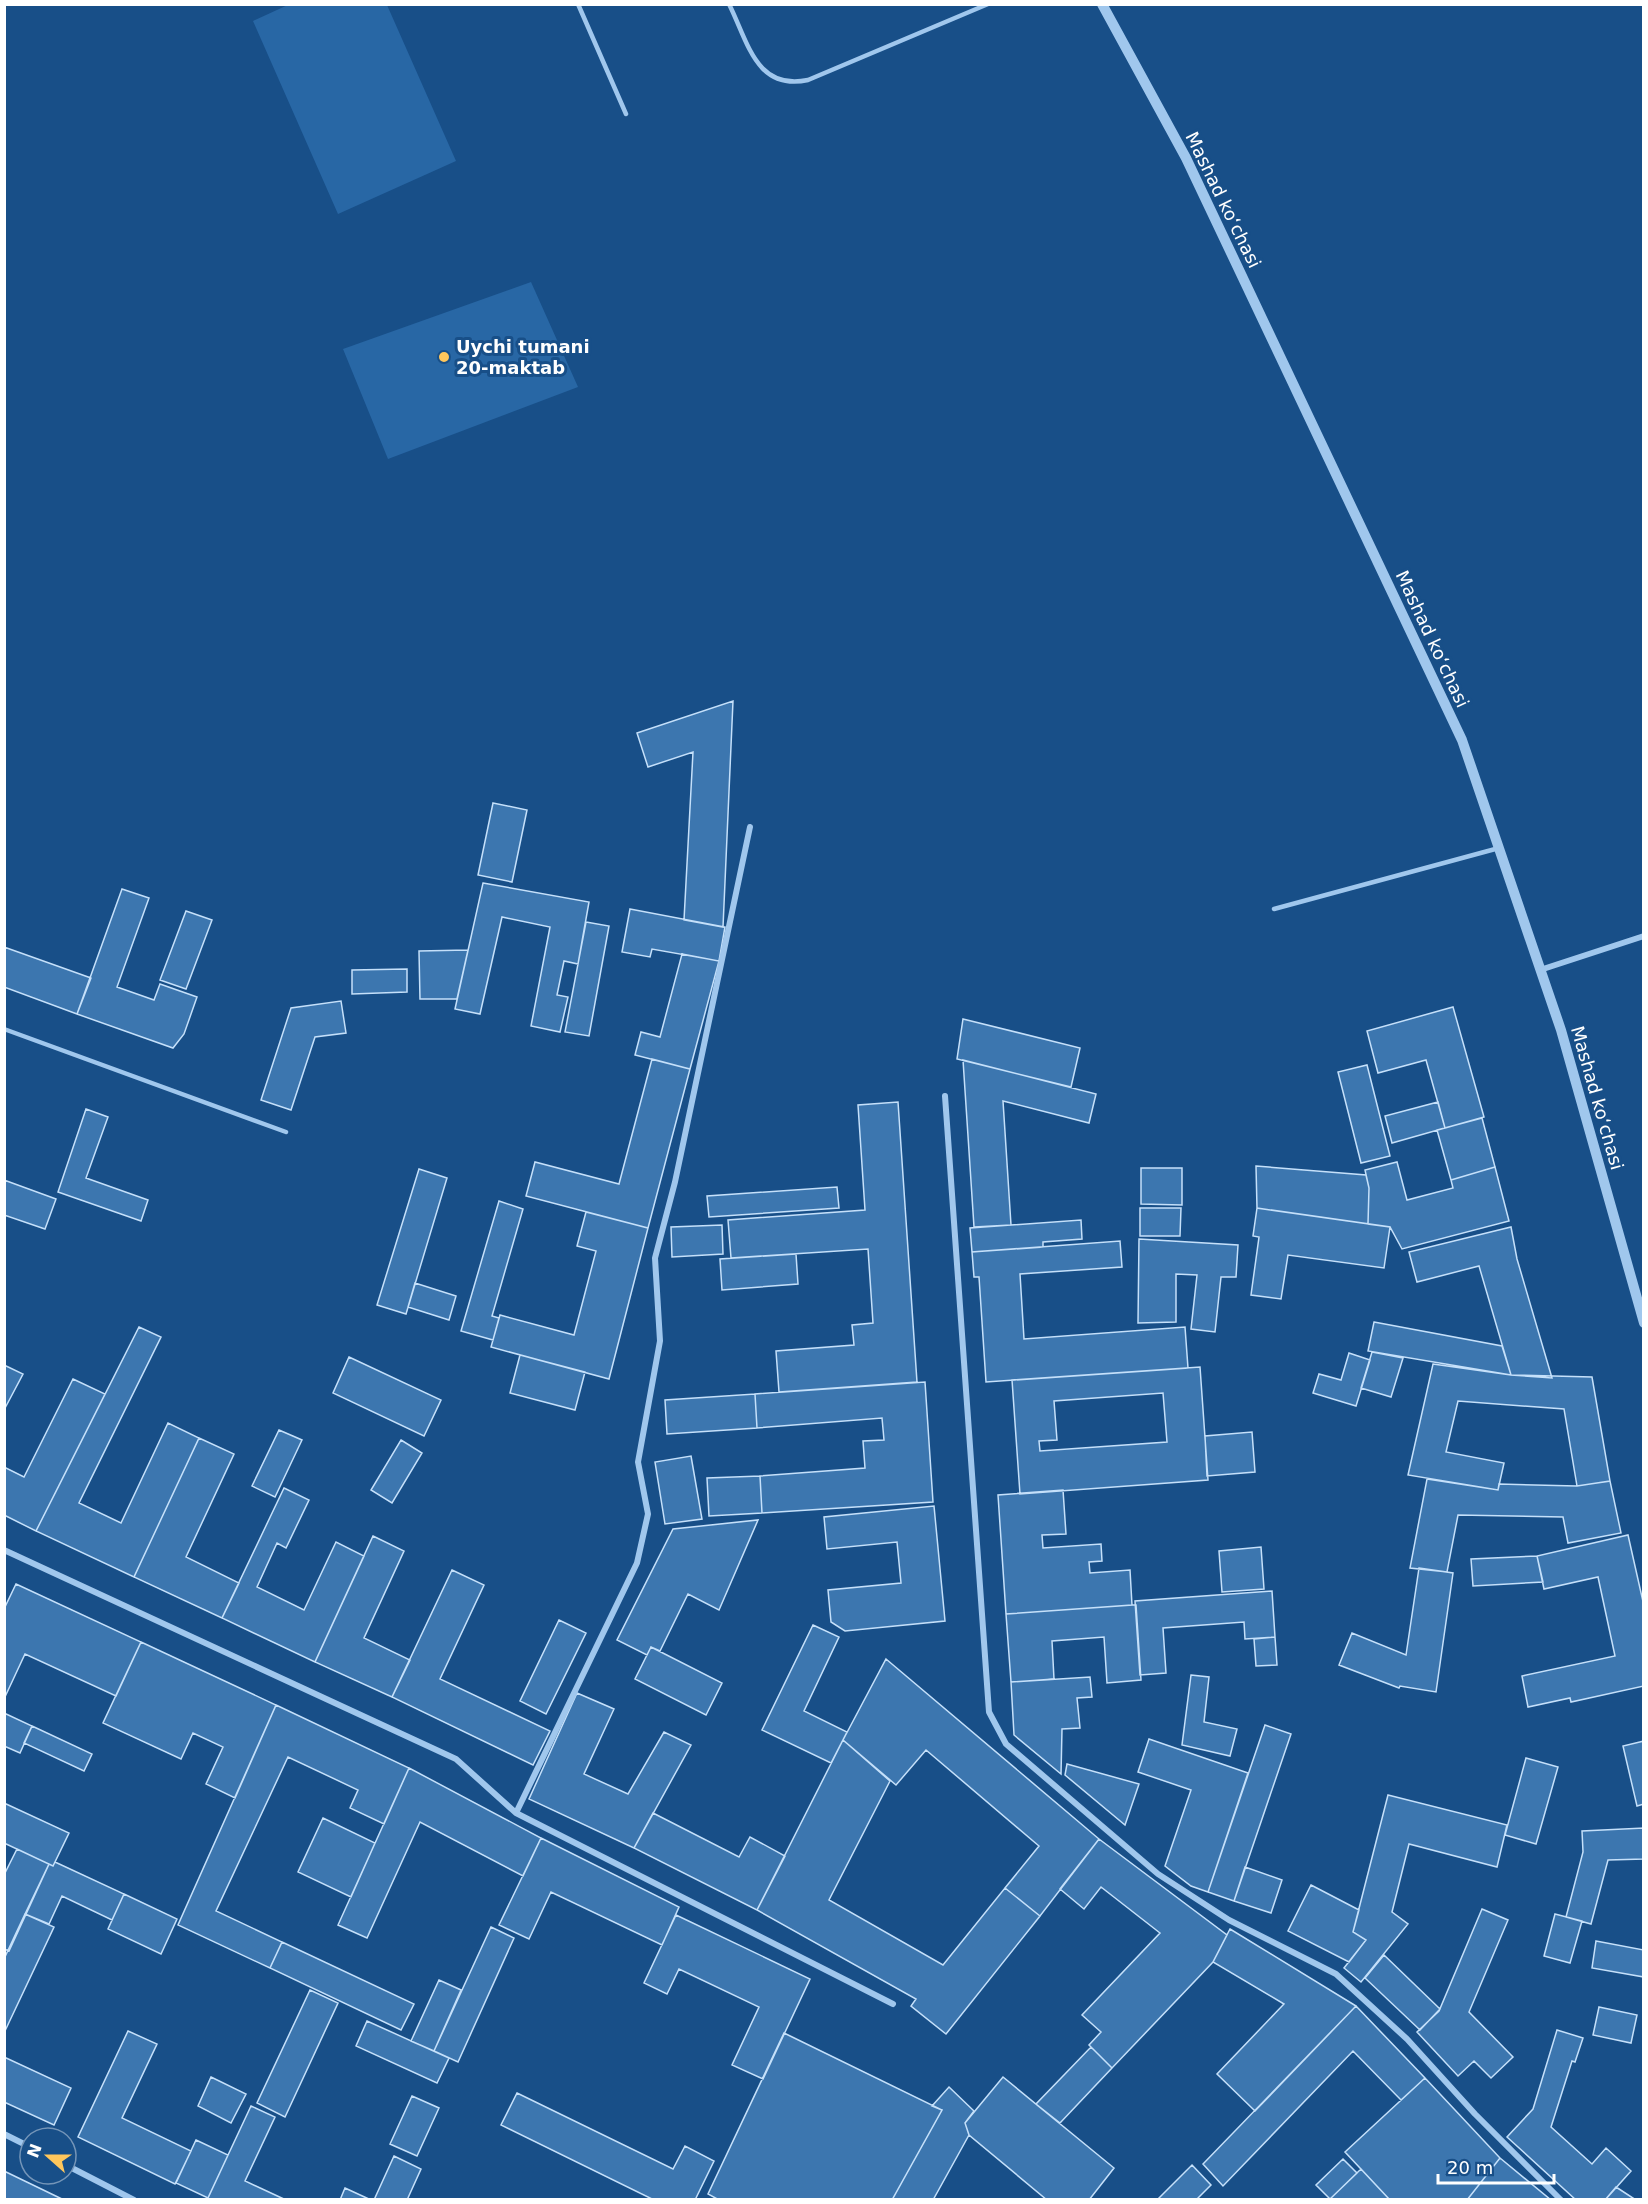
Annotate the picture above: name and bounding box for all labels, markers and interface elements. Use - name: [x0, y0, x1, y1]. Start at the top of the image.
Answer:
- street label: Mashad koʻchasi: [1181, 128, 1265, 271]
- place label: Uychi tumani 20-maktab: [456, 336, 590, 378]
- marker: Uychi tumani 20-maktab: [437, 350, 451, 364]
- street label: Mashad koʻchasi: [1392, 567, 1473, 711]
- street label: Mashad koʻchasi: [1567, 1023, 1628, 1172]
- north arrow: [18, 2126, 78, 2186]
- text: N: [23, 2141, 46, 2160]
- scale bar: [1438, 2147, 1554, 2185]
- text: 20 m: [1447, 2157, 1493, 2178]

